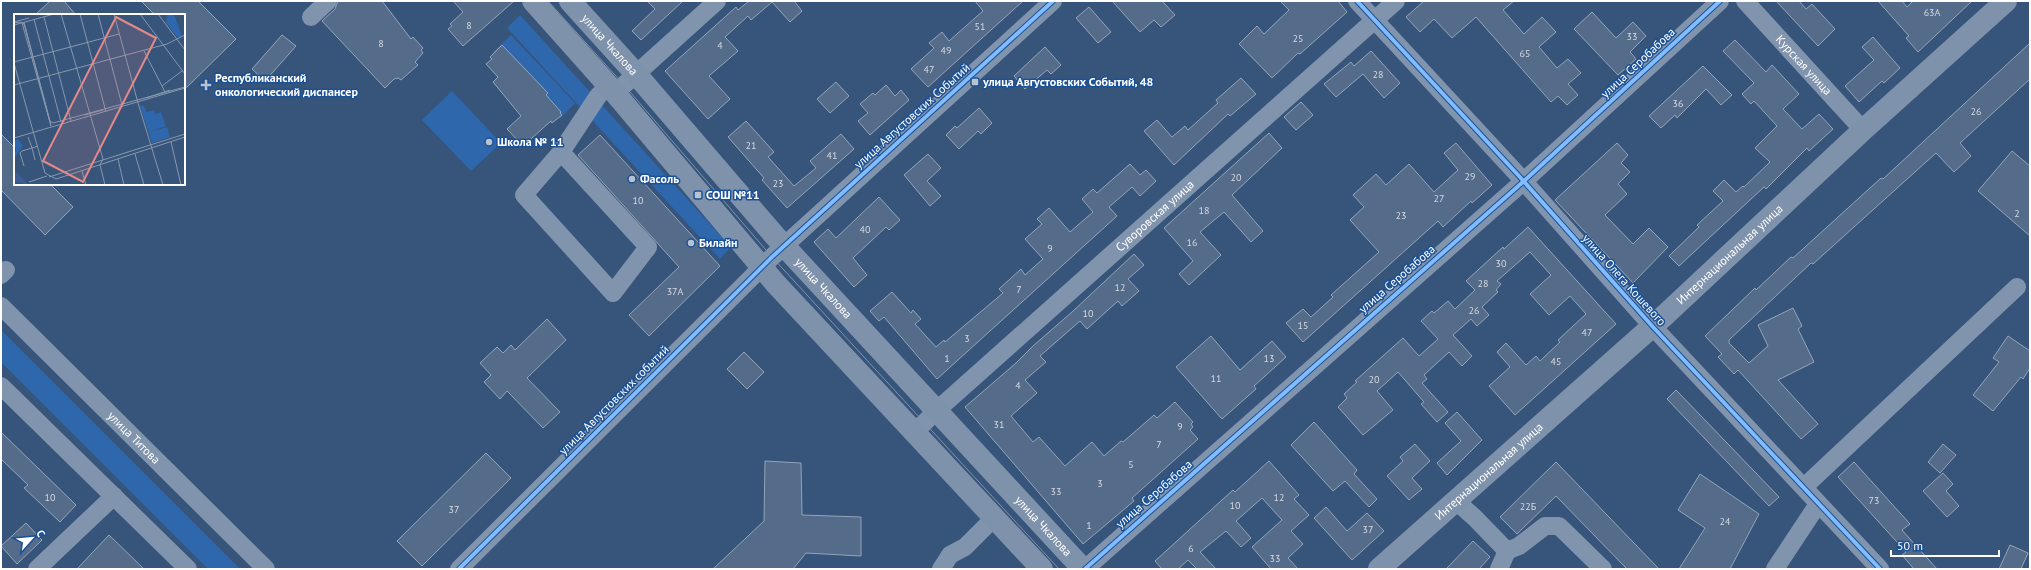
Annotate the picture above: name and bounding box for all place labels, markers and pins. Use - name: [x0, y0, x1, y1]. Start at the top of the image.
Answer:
- place label: Республиканский онкологический диспансер: [215, 70, 358, 99]
- place label: улица Августовских Событий, 48: [982, 74, 1154, 89]
- marker: улица Августовских Событий, 48: [970, 77, 980, 87]
- marker: Республиканский онкологический диспансер: [200, 79, 212, 91]
- place label: Школа № 11: [497, 134, 564, 149]
- marker: Школа № 11: [484, 137, 494, 147]
- place label: Фасоль: [640, 171, 679, 186]
- marker: Фасоль: [627, 174, 637, 184]
- place label: СОШ №11: [706, 187, 760, 202]
- marker: СОШ №11: [693, 190, 703, 200]
- place label: Билайн: [699, 235, 738, 250]
- marker: Билайн: [686, 238, 696, 248]

